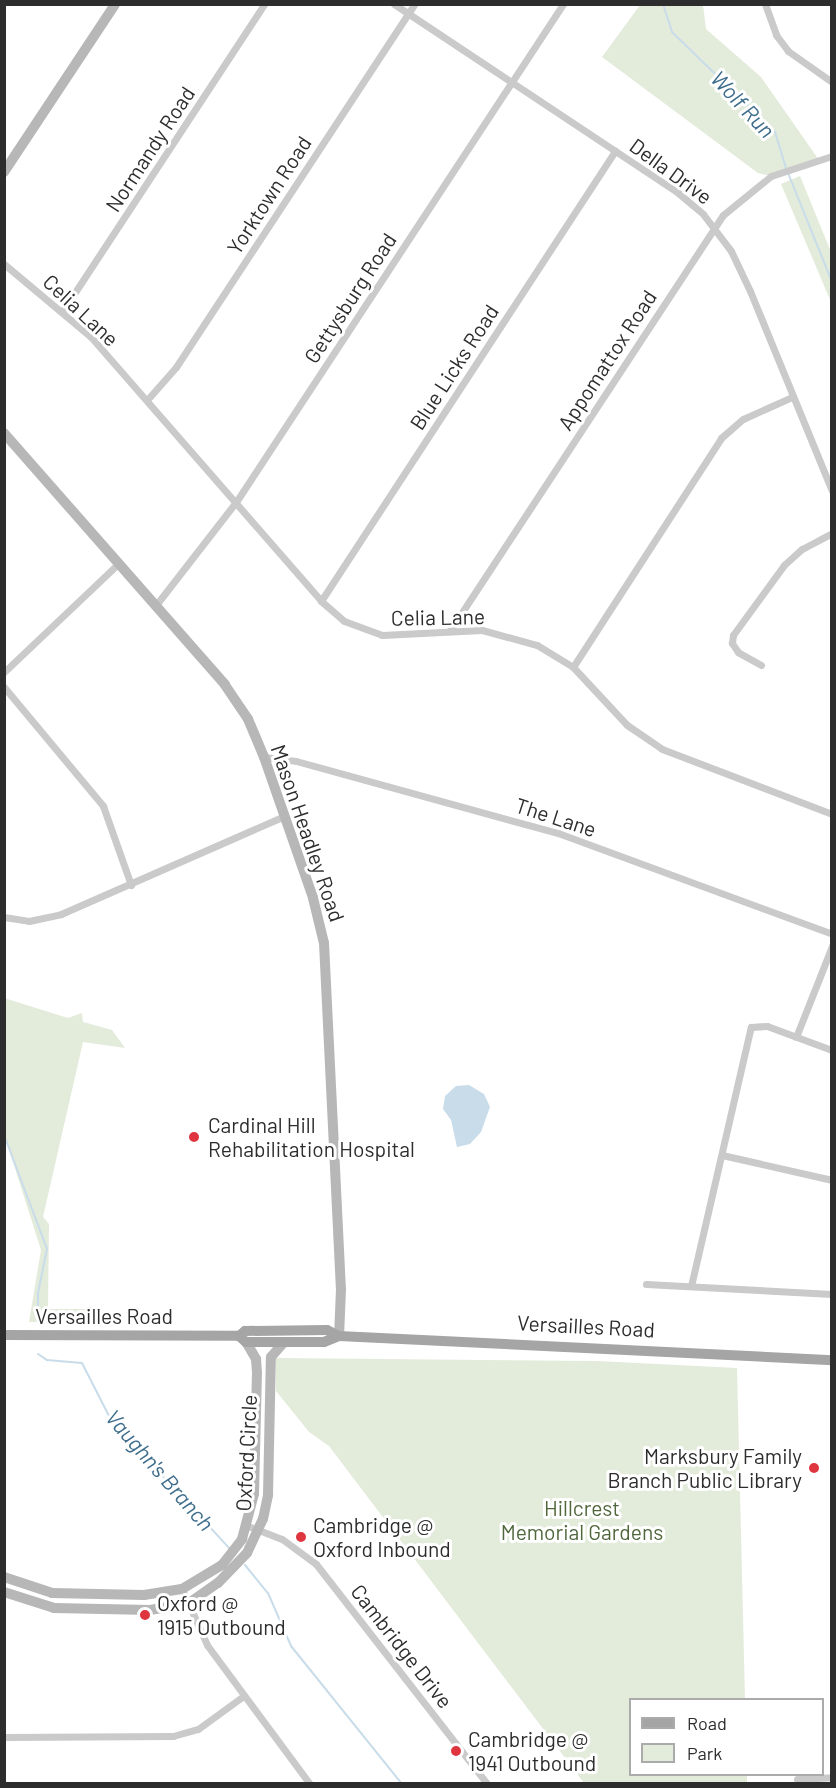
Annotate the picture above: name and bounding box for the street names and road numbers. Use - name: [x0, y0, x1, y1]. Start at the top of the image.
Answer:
- street label: Normandy Road: [100, 82, 200, 216]
- street label: Yorktown Road: [221, 131, 317, 259]
- street label: Della Drive: [625, 133, 717, 209]
- street label: Gettysburg Road: [299, 228, 401, 368]
- street label: Celia Lane: [38, 269, 124, 351]
- street label: Appomattox Road: [552, 285, 662, 435]
- street label: Blue Licks Road: [404, 300, 504, 434]
- street label: Celia Lane: [391, 604, 485, 630]
- street label: Mason Headley Road: [266, 741, 350, 925]
- street label: The Lane: [512, 792, 600, 842]
- street label: Versailles Road: [35, 1303, 173, 1329]
- street label: Versailles Road: [517, 1310, 655, 1342]
- street label: Oxford Circle: [230, 1394, 262, 1512]
- street label: Cambridge Drive: [346, 1579, 458, 1713]

